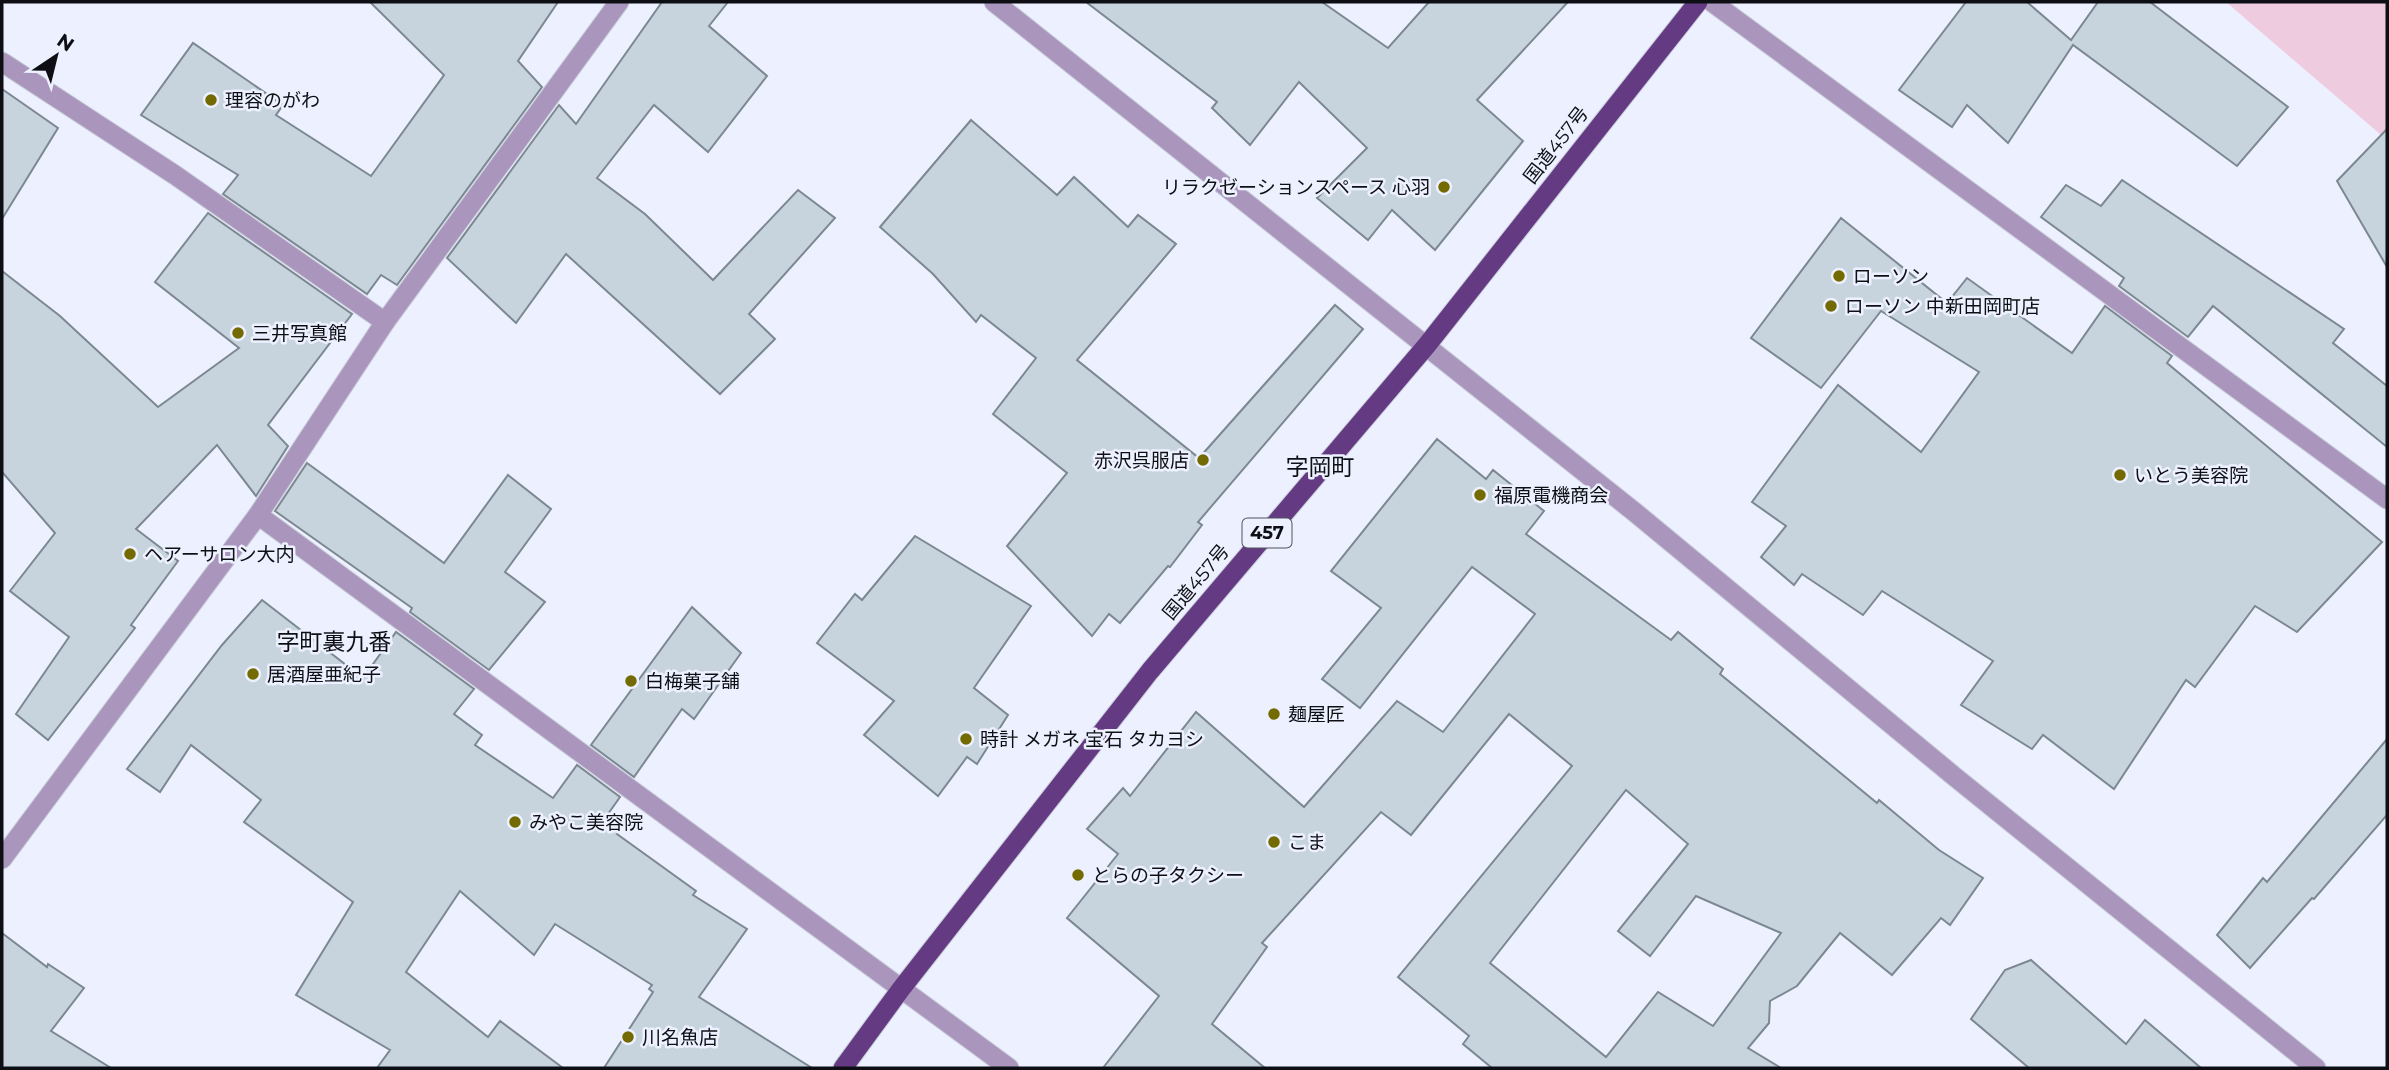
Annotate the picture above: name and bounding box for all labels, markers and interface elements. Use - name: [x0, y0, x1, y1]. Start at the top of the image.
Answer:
- north arrow: [21, 21, 91, 91]
- text: N: [53, 29, 78, 56]
- place label: 理容のがわ: [225, 89, 320, 112]
- marker: 理容のがわ: [203, 92, 219, 108]
- street label: 国道457号: [1519, 102, 1593, 188]
- place label: リラクゼーションスペース 心羽: [1162, 176, 1430, 199]
- marker: リラクゼーションスペース 心羽: [1436, 179, 1452, 195]
- place label: ローソン: [1853, 265, 1929, 288]
- marker: ローソン: [1831, 268, 1847, 284]
- place label: ローソン 中新田岡町店: [1845, 295, 2040, 318]
- marker: ローソン 中新田岡町店: [1823, 298, 1839, 314]
- place label: 三井写真館: [252, 322, 347, 345]
- marker: 三井写真館: [230, 325, 246, 341]
- place label: 赤沢呉服店: [1094, 449, 1189, 472]
- marker: 赤沢呉服店: [1195, 452, 1211, 468]
- district label: 字岡町: [1286, 453, 1355, 481]
- place label: いとう美容院: [2134, 464, 2248, 487]
- marker: いとう美容院: [2112, 467, 2128, 483]
- place label: 福原電機商会: [1494, 484, 1608, 507]
- marker: 福原電機商会: [1472, 487, 1488, 503]
- road number: 457: [1242, 518, 1292, 548]
- street label: 国道457号: [1158, 540, 1234, 624]
- place label: ヘアーサロン大内: [144, 543, 294, 566]
- marker: ヘアーサロン大内: [122, 546, 138, 562]
- district label: 字町裏九番: [277, 628, 392, 656]
- place label: 居酒屋亜紀子: [267, 663, 381, 686]
- marker: 居酒屋亜紀子: [245, 666, 261, 682]
- place label: 白梅菓子舗: [645, 670, 740, 693]
- marker: 白梅菓子舗: [623, 673, 639, 689]
- place label: 麺屋匠: [1288, 703, 1345, 726]
- marker: 麺屋匠: [1266, 706, 1282, 722]
- place label: 時計 メガネ 宝石 タカヨシ: [980, 728, 1204, 751]
- marker: 時計 メガネ 宝石 タカヨシ: [958, 731, 974, 747]
- place label: みやこ美容院: [529, 811, 643, 834]
- marker: みやこ美容院: [507, 814, 523, 830]
- place label: こま: [1288, 831, 1326, 854]
- marker: こま: [1266, 834, 1282, 850]
- place label: とらの子タクシー: [1092, 864, 1244, 887]
- marker: とらの子タクシー: [1070, 867, 1086, 883]
- place label: 川名魚店: [642, 1026, 718, 1049]
- marker: 川名魚店: [620, 1029, 636, 1045]

